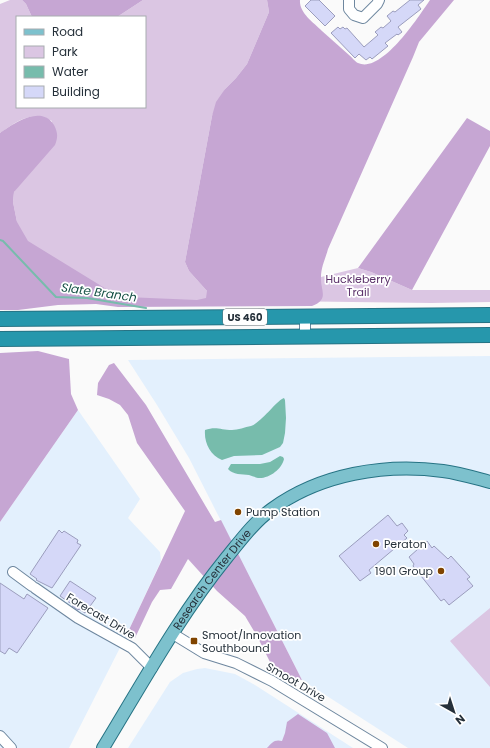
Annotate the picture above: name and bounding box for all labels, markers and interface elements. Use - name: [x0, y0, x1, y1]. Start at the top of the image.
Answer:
- legend: [16, 16, 146, 108]
- text: Road: [52, 23, 83, 40]
- text: Park: [52, 43, 79, 60]
- text: Water: [52, 63, 89, 80]
- text: Building: [52, 83, 100, 100]
- park label: Huckleberry Trail: [325, 271, 391, 300]
- water label: Slate Branch: [60, 278, 138, 306]
- road number: US 460: [223, 309, 267, 325]
- place label: Pump Station: [246, 504, 320, 520]
- marker: Pump Station: [233, 507, 243, 517]
- street label: Research Center Drive: [169, 525, 255, 633]
- place label: Peraton: [384, 536, 427, 552]
- marker: Peraton: [371, 539, 381, 549]
- place label: 1901 Group: [375, 563, 433, 579]
- marker: 1901 Group: [436, 566, 446, 576]
- street label: Forecast Drive: [63, 589, 139, 643]
- place label: Smoot/Innovation Southbound: [202, 627, 301, 656]
- marker: Smoot/Innovation Southbound: [189, 636, 199, 646]
- street label: Smoot Drive: [263, 658, 329, 706]
- north arrow: [434, 692, 474, 732]
- text: N: [452, 711, 469, 729]

